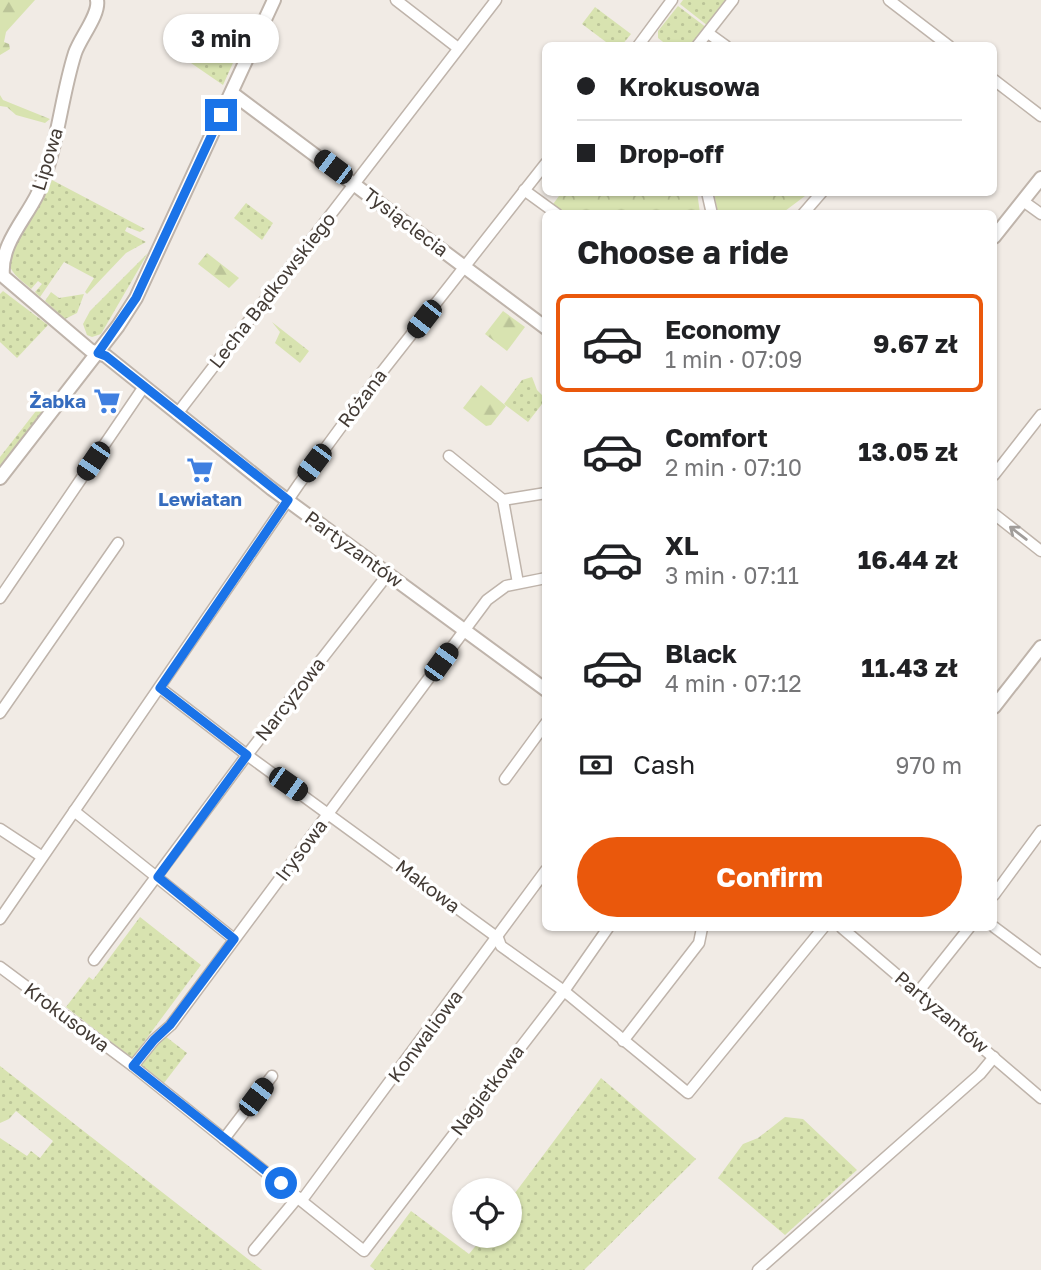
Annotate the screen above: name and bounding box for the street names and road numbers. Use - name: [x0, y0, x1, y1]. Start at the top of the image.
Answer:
- street label: Lipowa: [26, 125, 67, 193]
- street label: Tysiąclecia: [359, 182, 453, 261]
- street label: Lecha Bądkowskiego: [204, 207, 340, 372]
- street label: Różana: [332, 364, 391, 431]
- street label: Partyzantów: [301, 505, 408, 592]
- street label: Narcyzowa: [250, 652, 329, 745]
- street label: Irysowa: [270, 814, 331, 885]
- street label: Makowa: [392, 854, 465, 917]
- street label: Partyzantów: [891, 966, 994, 1058]
- street label: Krokusowa: [20, 977, 115, 1056]
- street label: Konwaliowa: [382, 985, 467, 1086]
- street label: Nagietkowa: [445, 1040, 528, 1140]

